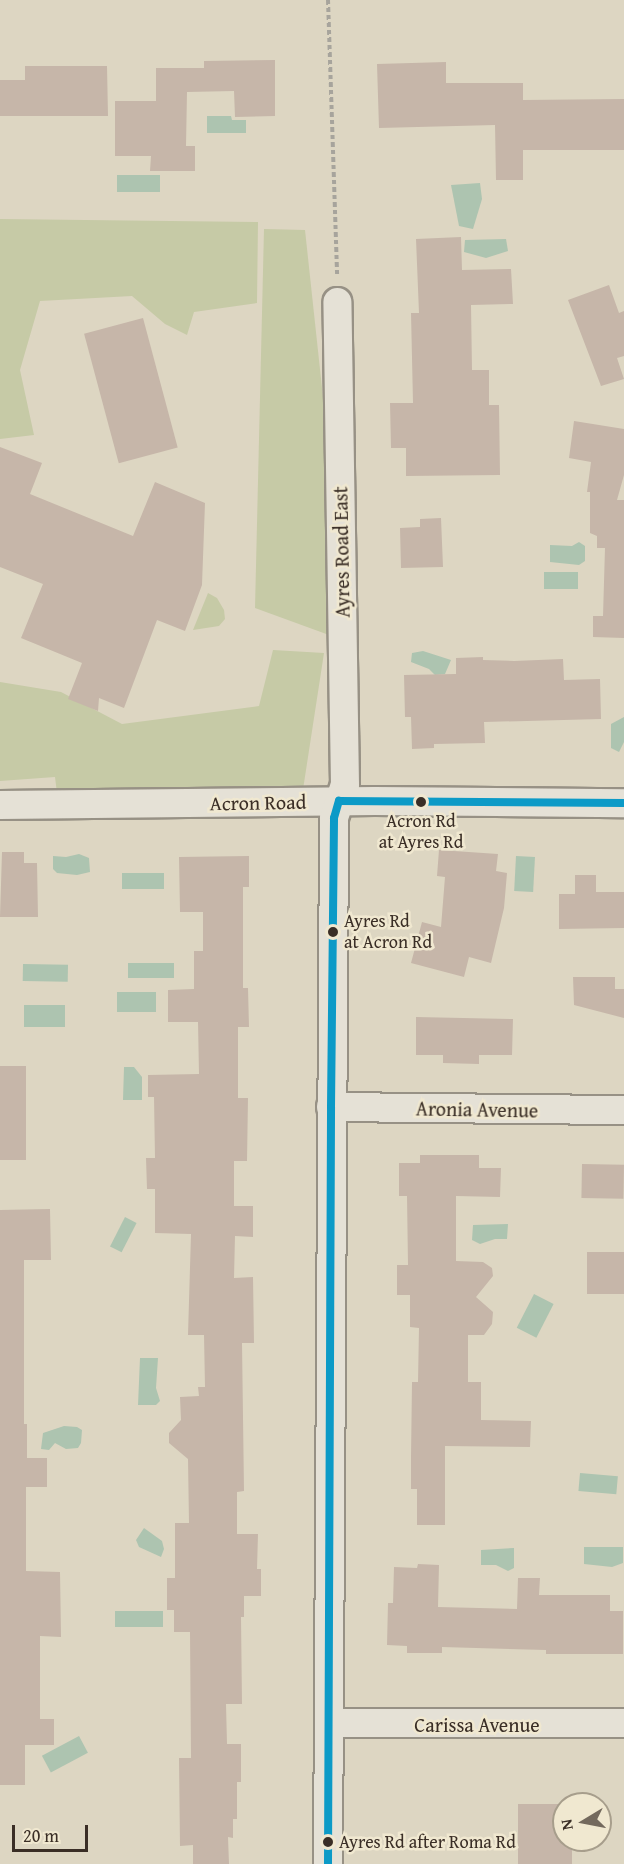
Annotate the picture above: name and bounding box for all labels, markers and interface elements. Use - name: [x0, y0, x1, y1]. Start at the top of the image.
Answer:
- street label: Ayres Road East: [328, 486, 354, 618]
- street label: Acron Road: [209, 789, 307, 815]
- marker: Acron Rd at Ayres Rd: [415, 796, 427, 808]
- place label: Acron Rd at Ayres Rd: [379, 811, 463, 854]
- place label: Ayres Rd at Acron Rd: [344, 911, 432, 954]
- marker: Ayres Rd at Acron Rd: [327, 926, 339, 938]
- street label: Aronia Avenue: [416, 1096, 538, 1122]
- street label: Carissa Avenue: [414, 1712, 540, 1736]
- north arrow: [552, 1792, 612, 1852]
- scale bar: [15, 1813, 92, 1851]
- text: N: [553, 1817, 579, 1832]
- text: 20 m: [23, 1822, 59, 1849]
- place label: Ayres Rd after Roma Rd: [339, 1831, 516, 1853]
- marker: Ayres Rd after Roma Rd: [322, 1836, 334, 1848]

